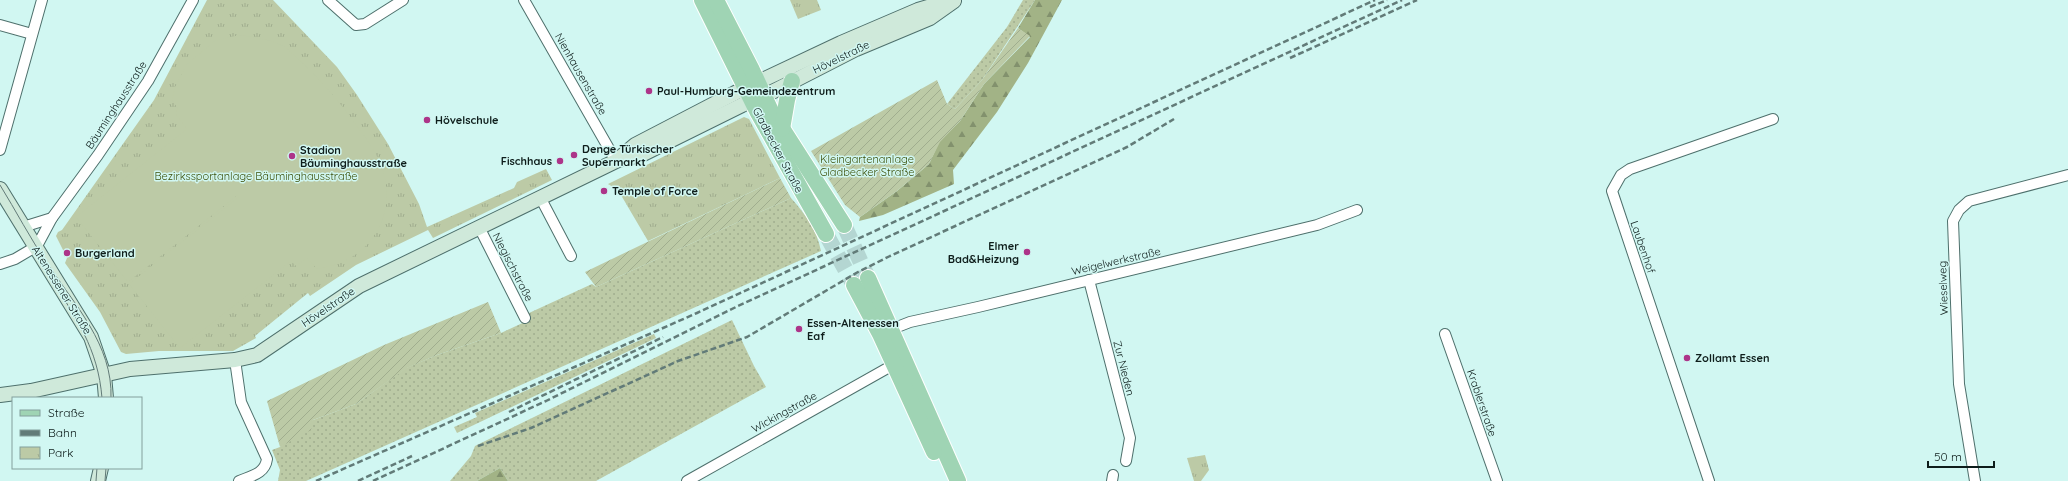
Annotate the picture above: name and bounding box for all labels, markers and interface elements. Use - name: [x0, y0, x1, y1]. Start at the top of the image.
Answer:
- street label: Nienhausenstraße: [552, 31, 610, 117]
- street label: Hövelstraße: [810, 37, 872, 77]
- street label: Bäuminghausstraße: [82, 58, 150, 152]
- place label: Paul-Humburg-Gemeindezentrum: [657, 84, 835, 98]
- marker: Paul-Humburg-Gemeindezentrum: [644, 86, 654, 96]
- street label: Gladbecker Straße: [750, 105, 806, 195]
- place label: Hövelschule: [435, 113, 499, 127]
- marker: Hövelschule: [422, 115, 432, 125]
- place label: Denge Türkischer Supermarkt: [582, 142, 674, 169]
- place label: Stadion Bäuminghausstraße: [300, 143, 407, 170]
- marker: Denge Türkischer Supermarkt: [569, 150, 579, 160]
- marker: Stadion Bäuminghausstraße: [287, 151, 297, 161]
- park label: Kleingartenanlage Gladbecker Straße: [820, 152, 914, 179]
- place label: Fischhaus: [501, 154, 552, 168]
- marker: Fischhaus: [555, 156, 565, 166]
- park label: Bezirkssportanlage Bäuminghausstraße: [154, 169, 358, 183]
- place label: Temple of Force: [612, 184, 698, 198]
- marker: Temple of Force: [599, 186, 609, 196]
- street label: Laubenhof: [1627, 219, 1659, 275]
- street label: Niegischstraße: [490, 230, 536, 304]
- place label: Elmer Bad&Heizung: [948, 239, 1019, 266]
- street label: Altenessener Straße: [29, 243, 95, 337]
- street label: Weigelwerkstraße: [1070, 244, 1162, 278]
- place label: Burgerland: [75, 246, 135, 260]
- marker: Elmer Bad&Heizung: [1022, 247, 1032, 257]
- marker: Burgerland: [62, 248, 72, 258]
- street label: Wieselweg: [1935, 261, 1951, 315]
- street label: Hövelstraße: [299, 284, 357, 330]
- place label: Essen-Altenessen Eaf: [807, 316, 899, 343]
- marker: Essen-Altenessen Eaf: [794, 324, 804, 334]
- street label: Zur Nieden: [1110, 339, 1138, 397]
- place label: Zollamt Essen: [1695, 351, 1769, 365]
- marker: Zollamt Essen: [1682, 353, 1692, 363]
- street label: Krablerstraße: [1464, 368, 1500, 438]
- street label: Wickingstraße: [749, 388, 819, 436]
- legend: [12, 397, 142, 469]
- text: Straße: [48, 405, 85, 420]
- text: Bahn: [48, 425, 77, 440]
- scale bar: [1928, 443, 1994, 469]
- text: Park: [48, 445, 73, 460]
- text: 50 m: [1934, 449, 1962, 464]

